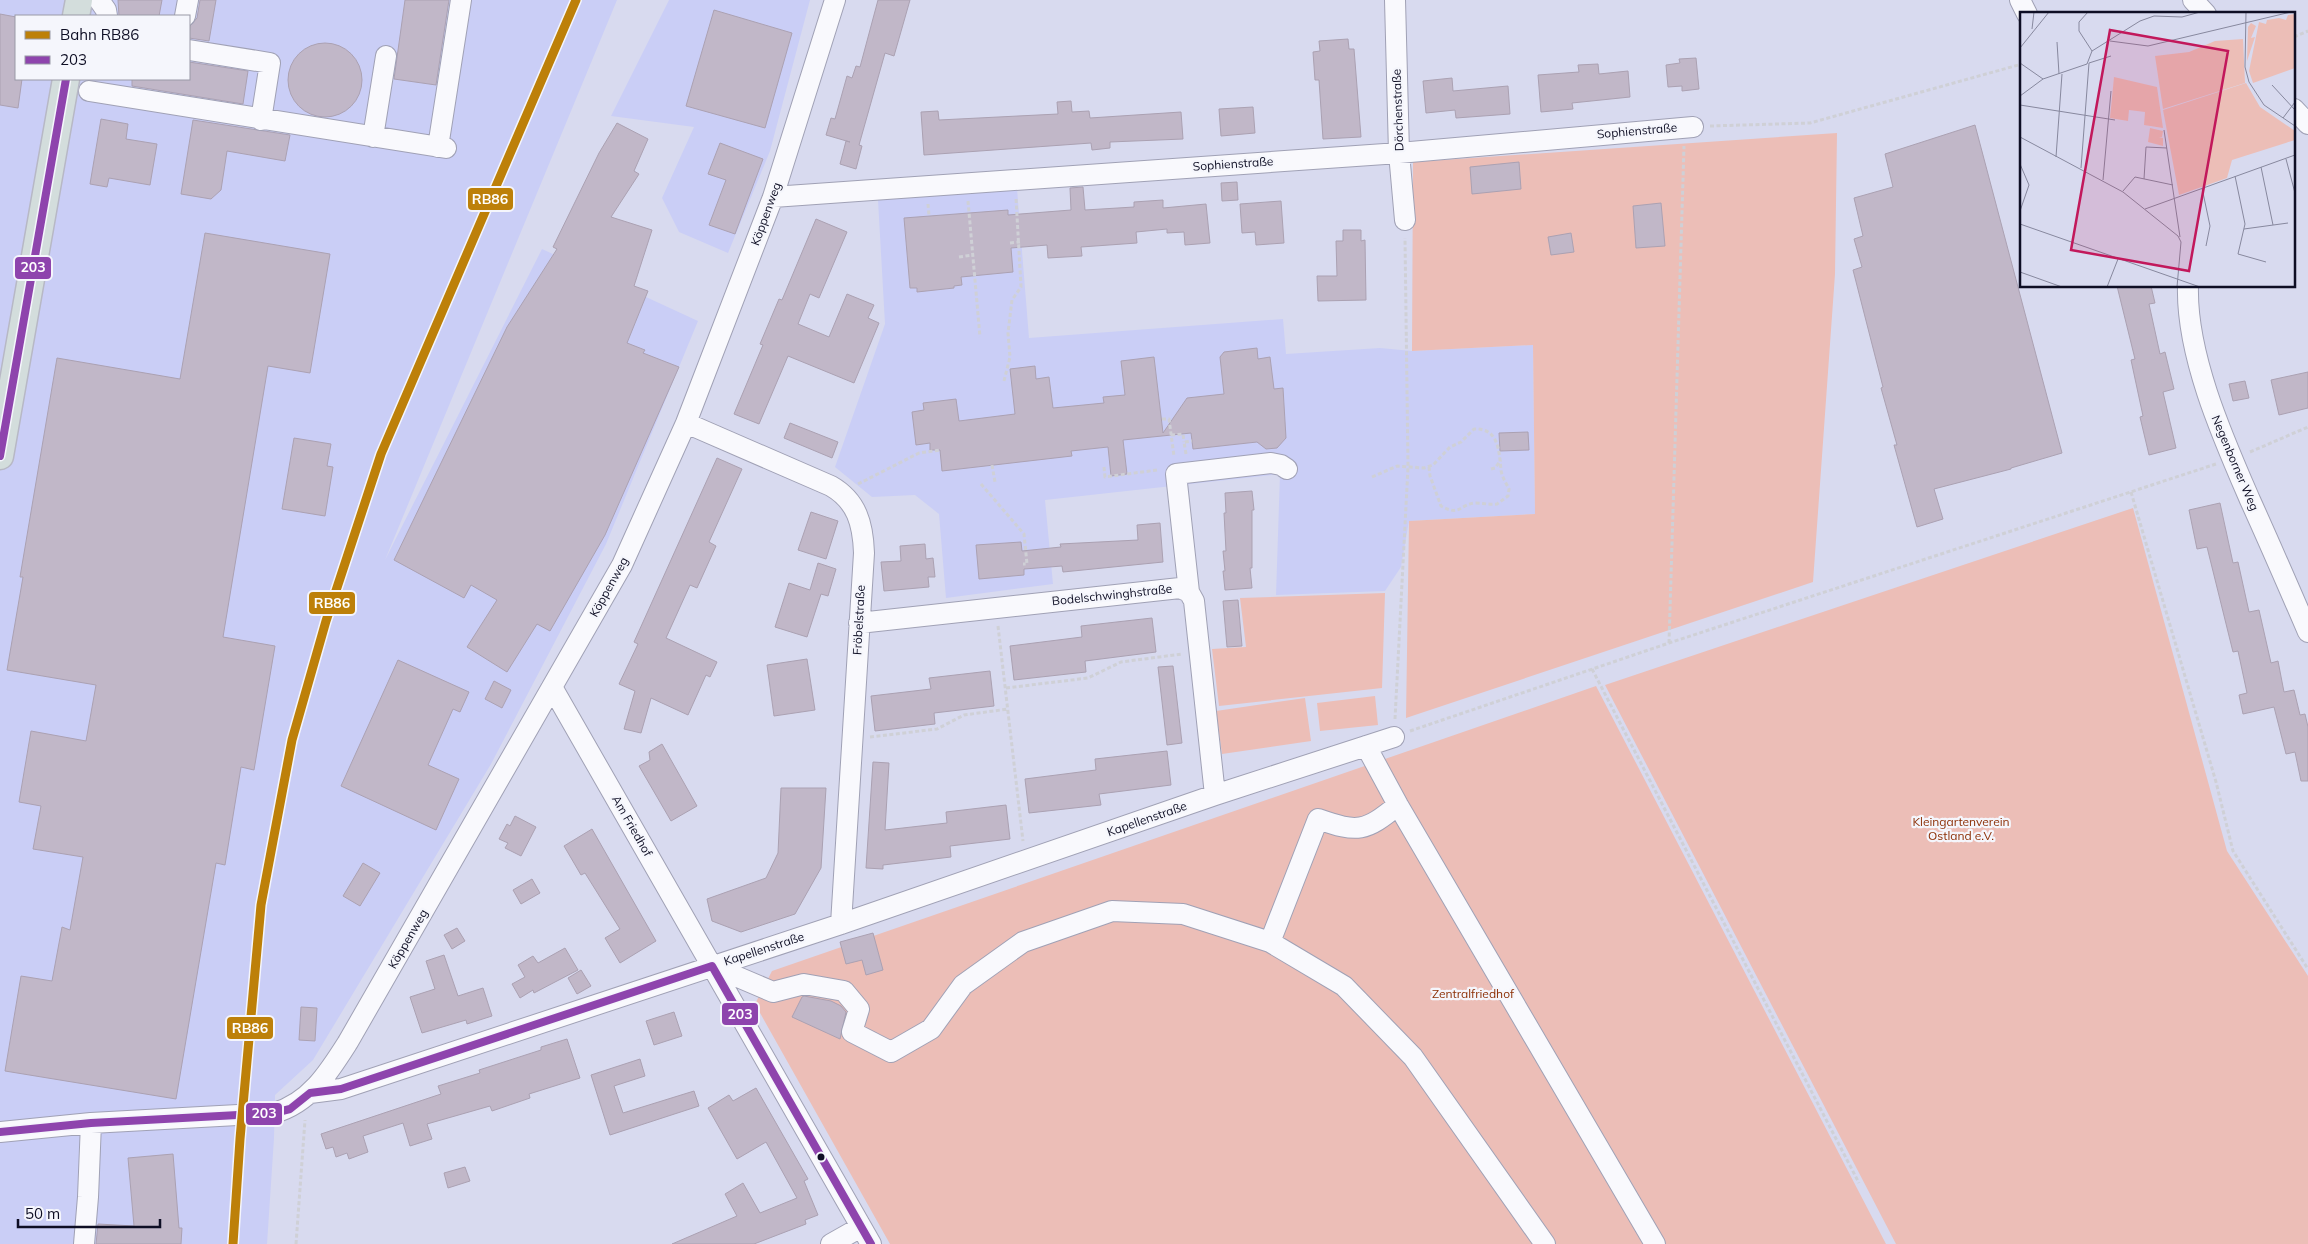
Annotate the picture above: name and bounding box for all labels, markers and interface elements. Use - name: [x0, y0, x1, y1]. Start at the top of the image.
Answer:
- inset map: [2020, 12, 2296, 288]
- legend: [15, 15, 190, 80]
- text: Bahn RB86: [60, 25, 139, 44]
- text: 203: [60, 50, 87, 69]
- street label: Dörchenstraße: [1389, 69, 1406, 151]
- street label: Sophienstraße: [1596, 120, 1678, 141]
- street label: Sophienstraße: [1192, 153, 1274, 174]
- street label: Köppenweg: [747, 180, 784, 248]
- line badge: RB86: [467, 187, 514, 211]
- text: RB86: [472, 190, 508, 208]
- line badge: 203: [14, 256, 52, 280]
- text: 203: [20, 258, 46, 276]
- street label: Negenborner Weg: [2209, 413, 2262, 513]
- street label: Köppenweg: [586, 554, 631, 619]
- street label: Bodelschwinghstraße: [1051, 581, 1173, 608]
- street label: Fröbelstraße: [849, 585, 868, 655]
- line badge: RB86: [308, 591, 356, 615]
- text: RB86: [314, 594, 350, 612]
- street label: Am Friedhof: [609, 793, 656, 860]
- street label: Kapellenstraße: [1105, 798, 1189, 839]
- park label: Kleingartenverein Ostland e.V.: [1912, 814, 2010, 843]
- street label: Köppenweg: [384, 906, 431, 971]
- street label: Kapellenstraße: [722, 928, 806, 969]
- park label: Zentralfriedhof: [1432, 986, 1515, 1001]
- line badge: 203: [721, 1002, 759, 1026]
- text: 203: [727, 1005, 753, 1023]
- line badge: RB86: [226, 1016, 274, 1040]
- text: RB86: [232, 1019, 268, 1037]
- line badge: 203: [245, 1102, 283, 1126]
- text: 203: [251, 1104, 277, 1122]
- unlabelled marker: [816, 1152, 826, 1162]
- scale bar: [18, 1196, 160, 1228]
- text: 50 m: [25, 1204, 60, 1223]

